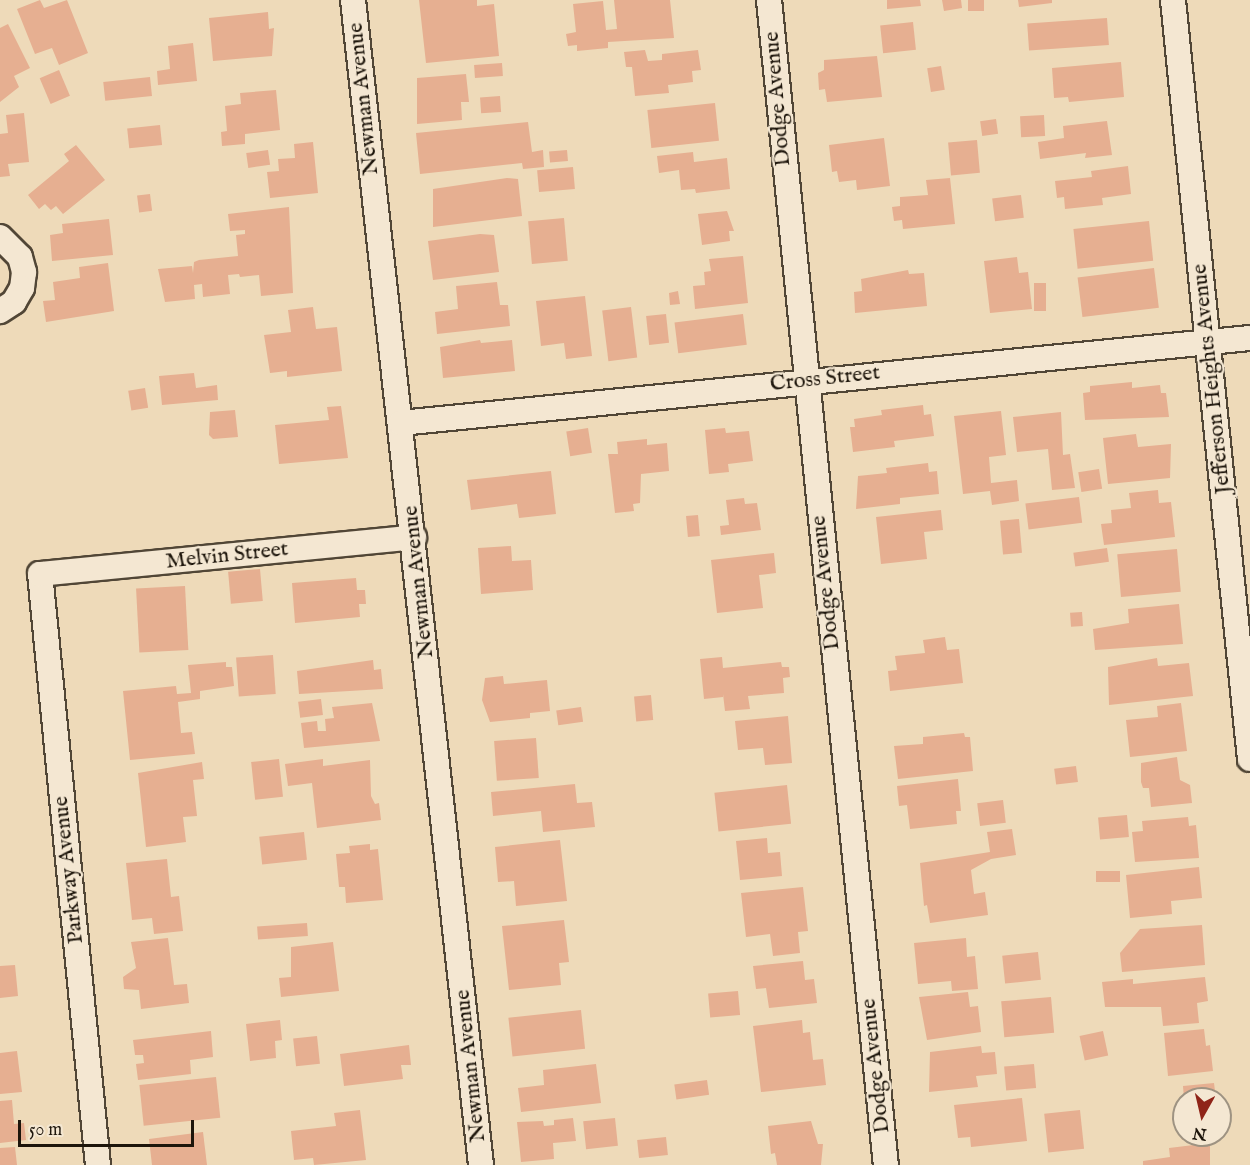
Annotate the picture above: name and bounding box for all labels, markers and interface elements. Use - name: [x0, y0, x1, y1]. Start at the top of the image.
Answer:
- street label: Newman Avenue: [343, 21, 385, 177]
- street label: Dodge Avenue: [759, 30, 797, 168]
- street label: Jefferson Heights Avenue: [1187, 263, 1237, 495]
- street label: Cross Street: [769, 360, 881, 398]
- street label: Newman Avenue: [398, 504, 440, 660]
- street label: Dodge Avenue: [806, 514, 846, 652]
- street label: Melvin Street: [164, 536, 290, 576]
- street label: Parkway Avenue: [48, 795, 90, 945]
- street label: Newman Avenue: [450, 988, 492, 1144]
- street label: Dodge Avenue: [856, 997, 896, 1135]
- north arrow: [1172, 1087, 1232, 1147]
- scale bar: [21, 1108, 196, 1146]
- text: 50 m: [29, 1119, 62, 1142]
- text: N: [1192, 1122, 1208, 1144]

